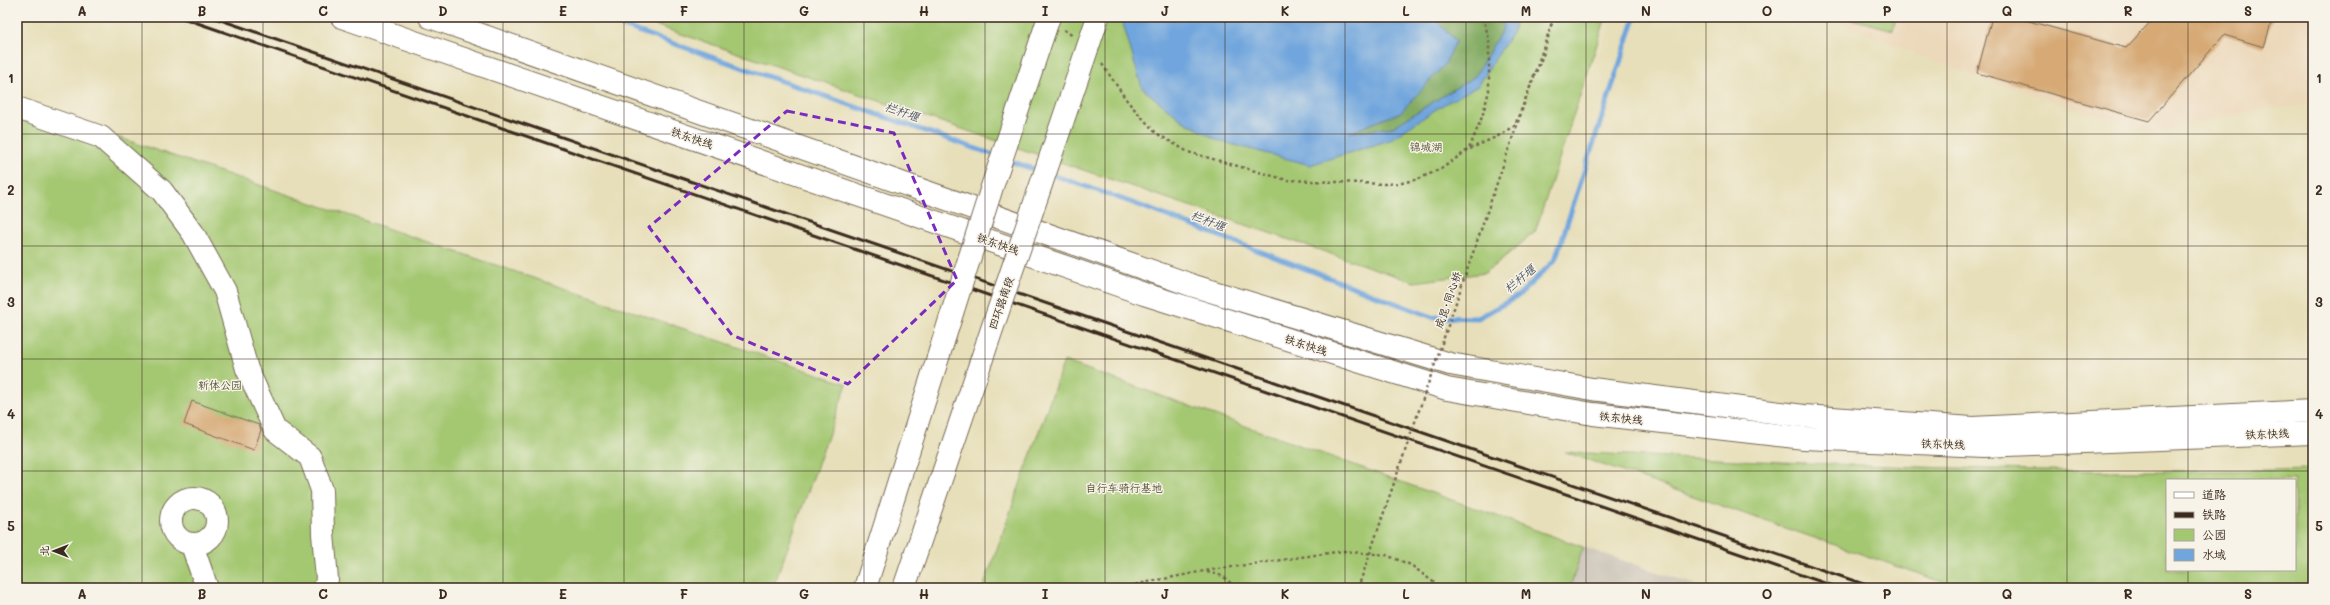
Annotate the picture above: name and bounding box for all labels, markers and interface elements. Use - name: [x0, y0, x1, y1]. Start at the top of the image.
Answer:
- text: A: [77, 2, 87, 19]
- text: B: [198, 2, 207, 19]
- text: C: [318, 2, 328, 19]
- text: D: [438, 2, 448, 19]
- text: E: [559, 2, 567, 19]
- text: F: [680, 2, 688, 19]
- text: G: [799, 2, 809, 19]
- text: H: [919, 2, 929, 19]
- text: I: [1042, 2, 1049, 19]
- text: J: [1161, 2, 1169, 19]
- text: K: [1281, 2, 1290, 19]
- text: L: [1402, 2, 1410, 19]
- text: M: [1521, 2, 1531, 19]
- text: N: [1641, 2, 1651, 19]
- text: O: [1762, 2, 1772, 19]
- text: P: [1883, 2, 1892, 19]
- text: Q: [2002, 2, 2012, 19]
- text: R: [2124, 2, 2133, 19]
- text: S: [2244, 2, 2252, 19]
- text: 1: [8, 69, 14, 86]
- text: 1: [2316, 69, 2322, 86]
- water label: 栏杆堰: [883, 98, 924, 125]
- street label: 铁东快线: [669, 123, 715, 152]
- park label: 锦城湖: [1410, 139, 1443, 154]
- text: 2: [7, 181, 15, 198]
- text: 2: [2315, 181, 2323, 198]
- water label: 栏杆堰: [1189, 206, 1230, 235]
- street label: 铁东快线: [975, 229, 1021, 258]
- water label: 栏杆堰: [1500, 259, 1540, 296]
- street label: 成昆·同心桥: [1431, 269, 1464, 331]
- street label: 四环路南段: [984, 274, 1017, 331]
- text: 3: [7, 293, 15, 310]
- text: 3: [2315, 293, 2323, 310]
- street label: 铁东快线: [1283, 331, 1329, 358]
- park label: 新体公园: [198, 377, 242, 392]
- text: 4: [7, 405, 15, 422]
- text: 4: [2315, 405, 2323, 422]
- street label: 铁东快线: [1598, 408, 1644, 427]
- street label: 铁东快线: [2245, 425, 2289, 442]
- street label: 铁东快线: [1921, 435, 1965, 452]
- legend: [2166, 479, 2296, 571]
- park label: 自行车骑行基地: [1086, 480, 1163, 495]
- text: 道路: [2202, 486, 2226, 502]
- text: 铁路: [2202, 506, 2226, 522]
- text: 5: [7, 517, 15, 534]
- text: 5: [2315, 517, 2323, 534]
- text: 公园: [2202, 526, 2226, 542]
- north arrow: [34, 531, 74, 571]
- text: 北: [36, 546, 51, 557]
- text: 水域: [2202, 546, 2226, 562]
- text: A: [77, 585, 87, 602]
- text: B: [198, 585, 207, 602]
- text: C: [318, 585, 328, 602]
- text: D: [438, 585, 448, 602]
- text: E: [559, 585, 567, 602]
- text: F: [680, 585, 688, 602]
- text: G: [799, 585, 809, 602]
- text: H: [919, 585, 929, 602]
- text: I: [1042, 585, 1049, 602]
- text: J: [1161, 585, 1169, 602]
- text: K: [1281, 585, 1290, 602]
- text: L: [1402, 585, 1410, 602]
- text: M: [1521, 585, 1531, 602]
- text: N: [1641, 585, 1651, 602]
- text: O: [1762, 585, 1772, 602]
- text: P: [1883, 585, 1892, 602]
- text: Q: [2002, 585, 2012, 602]
- text: R: [2124, 585, 2133, 602]
- text: S: [2244, 585, 2252, 602]

